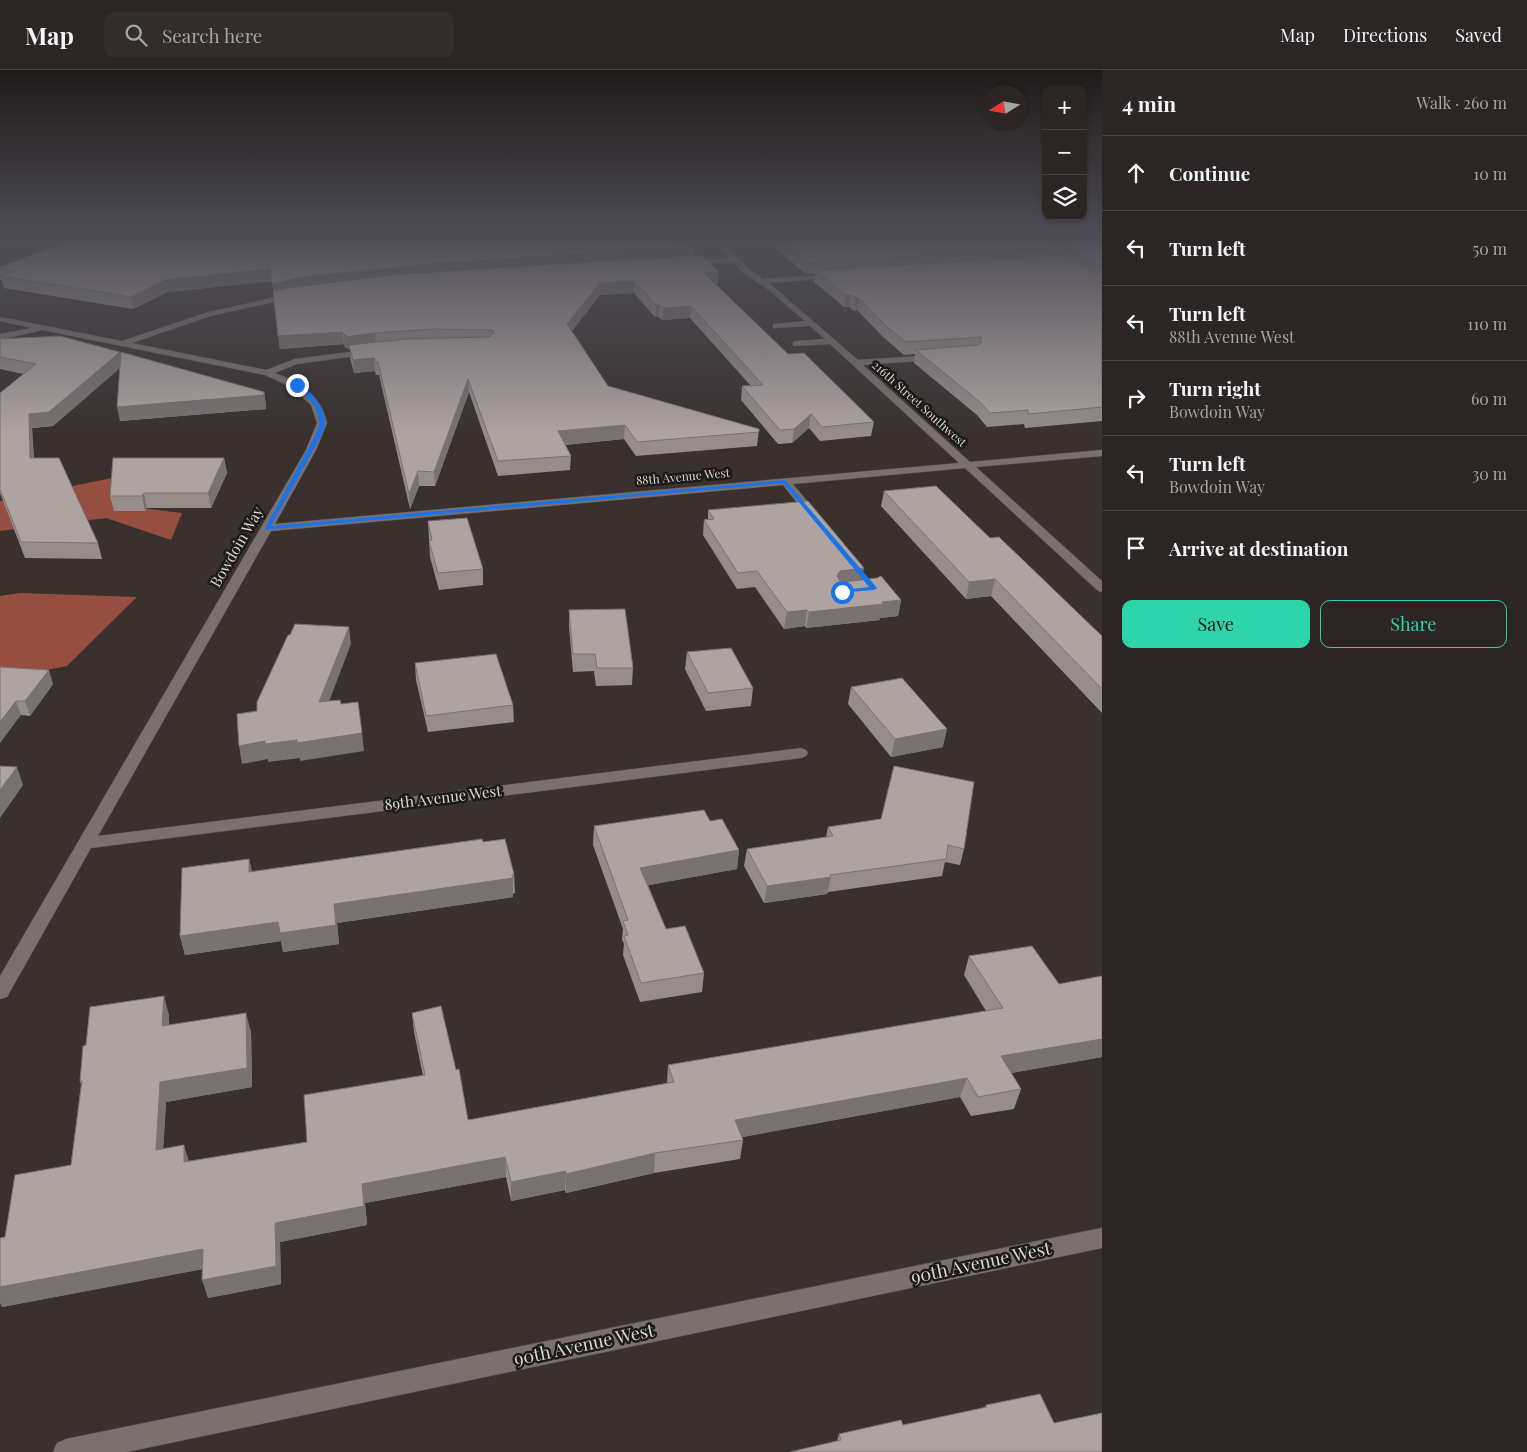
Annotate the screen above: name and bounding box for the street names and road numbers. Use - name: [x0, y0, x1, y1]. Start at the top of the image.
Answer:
- street label: 216th Street Southwest: [869, 357, 971, 450]
- street label: 88th Avenue West: [635, 464, 731, 488]
- street label: Bowdoin Way: [205, 502, 268, 591]
- street label: 89th Avenue West: [383, 780, 503, 814]
- street label: 90th Avenue West: [909, 1235, 1054, 1289]
- street label: 90th Avenue West: [512, 1317, 657, 1371]

